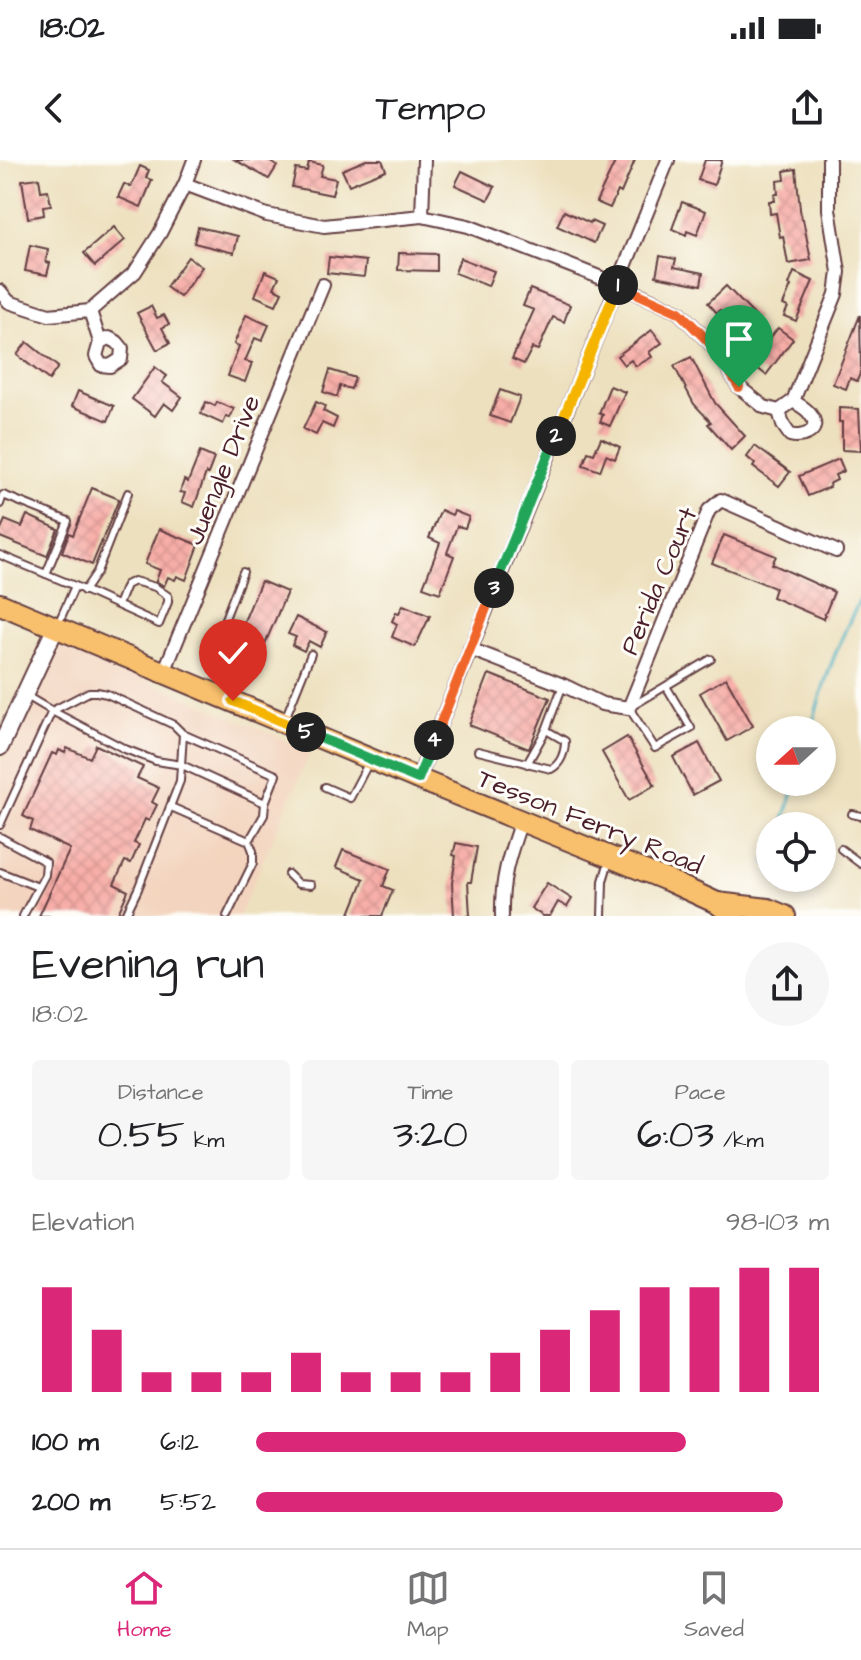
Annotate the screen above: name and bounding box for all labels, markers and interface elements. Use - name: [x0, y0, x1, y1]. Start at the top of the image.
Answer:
- text: 18:02: [40, 7, 104, 49]
- text: Tempo: [375, 83, 486, 134]
- icon: back: [32, 86, 76, 130]
- icon: share: [785, 86, 829, 130]
- pin: 1: [598, 265, 638, 305]
- text: 1: [617, 269, 619, 300]
- pin: [705, 305, 773, 387]
- icon: arrive: [717, 317, 761, 361]
- street label: Juengle Drive: [177, 390, 271, 551]
- pin: 2: [536, 416, 576, 456]
- text: 2: [550, 420, 562, 451]
- street label: Perida Court: [612, 501, 706, 660]
- pin: 3: [474, 568, 514, 608]
- text: 3: [488, 572, 500, 603]
- pin: [199, 619, 267, 701]
- icon: check: [211, 631, 255, 675]
- pin: 5: [286, 712, 326, 752]
- text: 5: [298, 716, 314, 747]
- north arrow: [756, 716, 836, 796]
- map controls: [756, 716, 836, 892]
- pin: 4: [414, 720, 454, 760]
- text: 4: [427, 724, 441, 755]
- street label: Tesson Ferry Road: [471, 760, 708, 885]
- button: locate: [756, 812, 836, 892]
- text: Evening run: [32, 935, 264, 996]
- button: share: [745, 942, 829, 1026]
- text: 18:02: [32, 996, 88, 1032]
- text: Distance: [118, 1077, 204, 1108]
- text: Time: [407, 1077, 454, 1108]
- text: Pace: [675, 1077, 726, 1108]
- text: 0.55: [97, 1108, 185, 1163]
- text: 3:20: [393, 1108, 468, 1163]
- text: 6:03: [637, 1108, 714, 1163]
- text: km: [185, 1125, 224, 1156]
- text: /km: [714, 1125, 764, 1156]
- text: Elevation: [32, 1204, 134, 1240]
- text: 98–103 m: [726, 1204, 829, 1240]
- text: 100 m: [32, 1424, 99, 1460]
- text: 6:12: [160, 1424, 199, 1460]
- text: 200 m: [32, 1484, 110, 1520]
- text: 5:52: [160, 1484, 216, 1520]
- tab: Home: [117, 1566, 172, 1645]
- tab: Map: [406, 1566, 450, 1645]
- tab: Saved: [684, 1566, 744, 1645]

